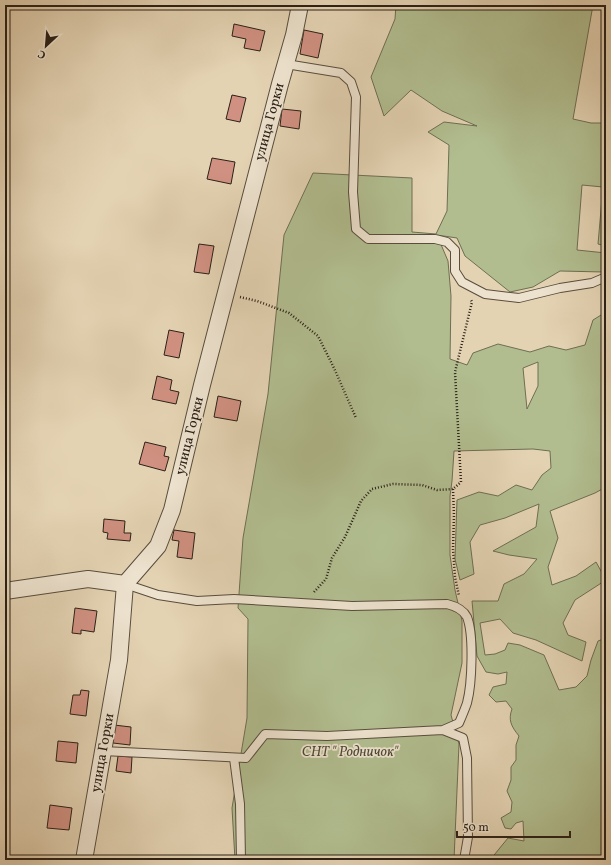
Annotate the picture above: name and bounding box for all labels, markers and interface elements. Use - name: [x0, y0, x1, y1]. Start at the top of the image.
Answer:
- north arrow: [26, 26, 66, 66]
- text: С: [36, 45, 49, 62]
- street label: улица Горки: [250, 80, 290, 163]
- street label: улица Горки: [171, 394, 209, 477]
- street label: улица Горки: [87, 711, 119, 794]
- park label: СНТ " Родничок": [302, 743, 399, 762]
- scale bar: [457, 813, 570, 839]
- text: 50 m: [463, 820, 489, 836]

